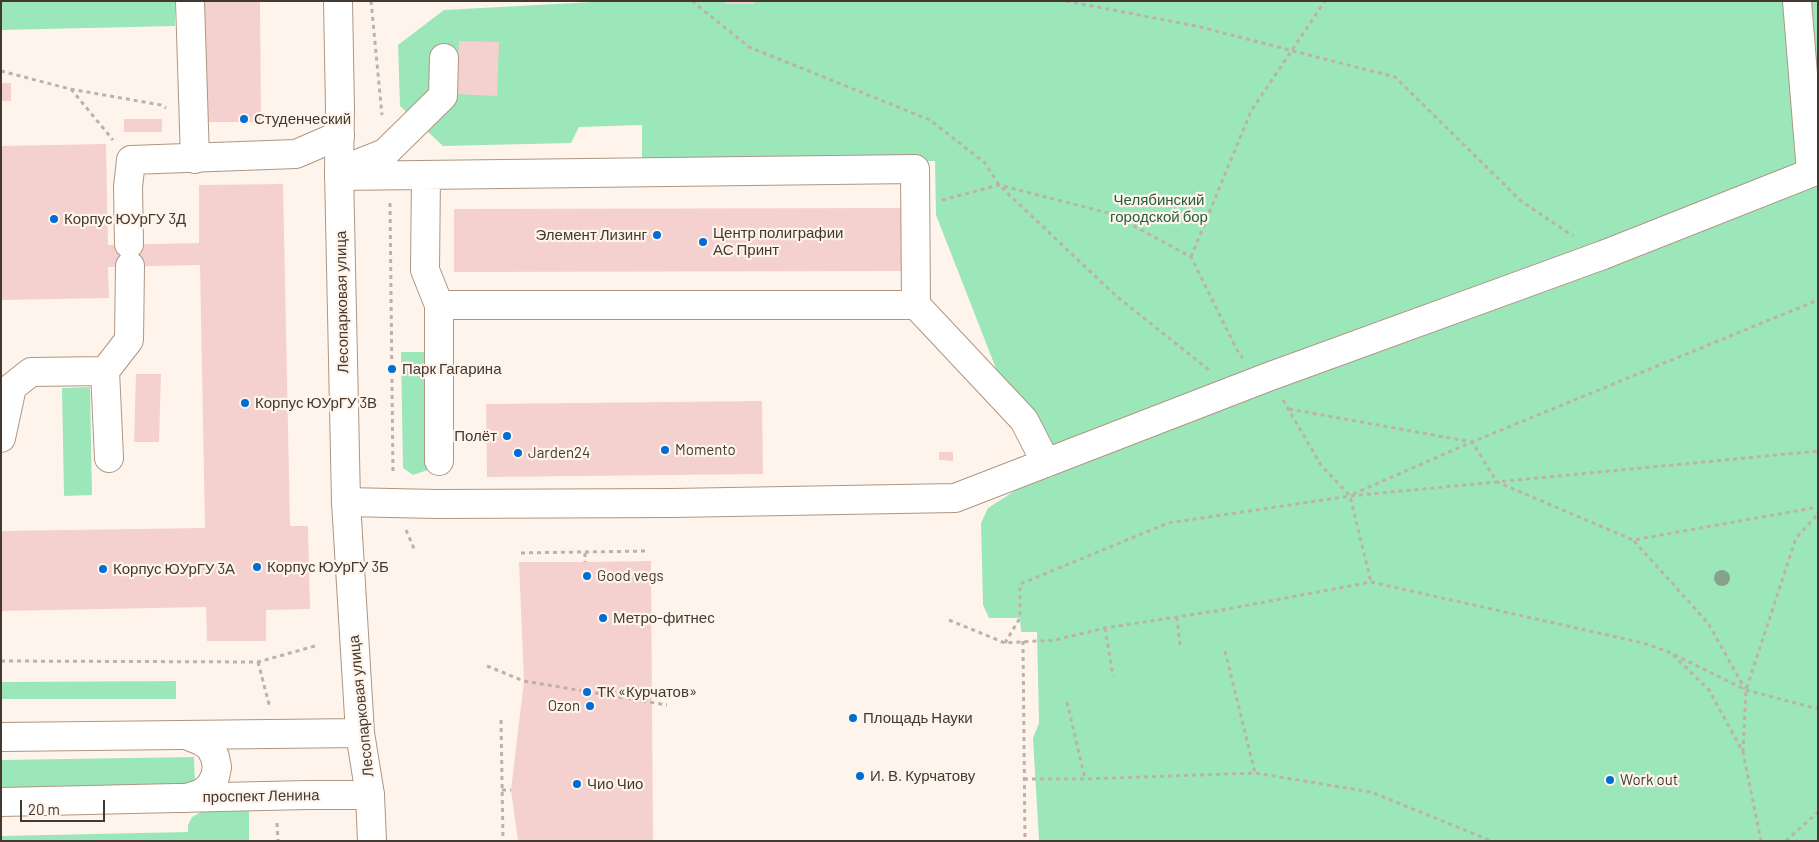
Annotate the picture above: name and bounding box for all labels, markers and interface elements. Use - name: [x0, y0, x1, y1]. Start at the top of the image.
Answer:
- place label: Студенческий: [254, 110, 351, 128]
- marker: Студенческий: [238, 113, 250, 125]
- park label: Челябинский городской бор: [1110, 191, 1208, 226]
- place label: Корпус ЮУрГУ 3Д: [64, 210, 186, 228]
- marker: Корпус ЮУрГУ 3Д: [48, 213, 60, 225]
- place label: Центр полиграфии АС Принт: [713, 224, 843, 259]
- place label: Элемент Лизинг: [536, 226, 647, 244]
- marker: Элемент Лизинг: [651, 229, 663, 241]
- street label: Лесопарковая улица: [332, 231, 352, 373]
- marker: Центр полиграфии АС Принт: [697, 236, 709, 248]
- place label: Парк Гагарина: [402, 360, 501, 378]
- marker: Парк Гагарина: [386, 363, 398, 375]
- place label: Корпус ЮУрГУ 3В: [255, 394, 377, 412]
- marker: Корпус ЮУрГУ 3В: [239, 397, 251, 409]
- place label: Полёт: [454, 427, 497, 445]
- marker: Полёт: [501, 430, 513, 442]
- place label: Momento: [675, 441, 736, 459]
- place label: Jarden24: [528, 444, 590, 462]
- marker: Momento: [659, 444, 671, 456]
- marker: Jarden24: [512, 447, 524, 459]
- place label: Корпус ЮУрГУ 3Б: [267, 558, 389, 576]
- place label: Корпус ЮУрГУ 3А: [113, 560, 235, 578]
- marker: Корпус ЮУрГУ 3Б: [251, 561, 263, 573]
- marker: Корпус ЮУрГУ 3А: [97, 563, 109, 575]
- place label: Good vegs: [597, 567, 664, 585]
- marker: Good vegs: [581, 570, 593, 582]
- place label: Метро-фитнес: [613, 609, 715, 627]
- marker: Метро-фитнес: [597, 612, 609, 624]
- street label: Лесопарковая улица: [345, 634, 377, 778]
- place label: ТК «Курчатов»: [597, 683, 697, 701]
- marker: ТК «Курчатов»: [581, 686, 593, 698]
- place label: Ozon: [548, 697, 580, 715]
- marker: Ozon: [584, 700, 596, 712]
- place label: Площадь Науки: [863, 709, 973, 727]
- marker: Площадь Науки: [847, 712, 859, 724]
- place label: И. В. Курчатову: [870, 767, 975, 785]
- marker: И. В. Курчатову: [854, 770, 866, 782]
- place label: Work out: [1620, 771, 1678, 789]
- marker: Work out: [1604, 774, 1616, 786]
- place label: Чио Чио: [587, 775, 643, 793]
- marker: Чио Чио: [571, 778, 583, 790]
- street label: проспект Ленина: [202, 786, 320, 806]
- scale bar: [22, 790, 108, 822]
- text: 20 m: [28, 800, 60, 818]

